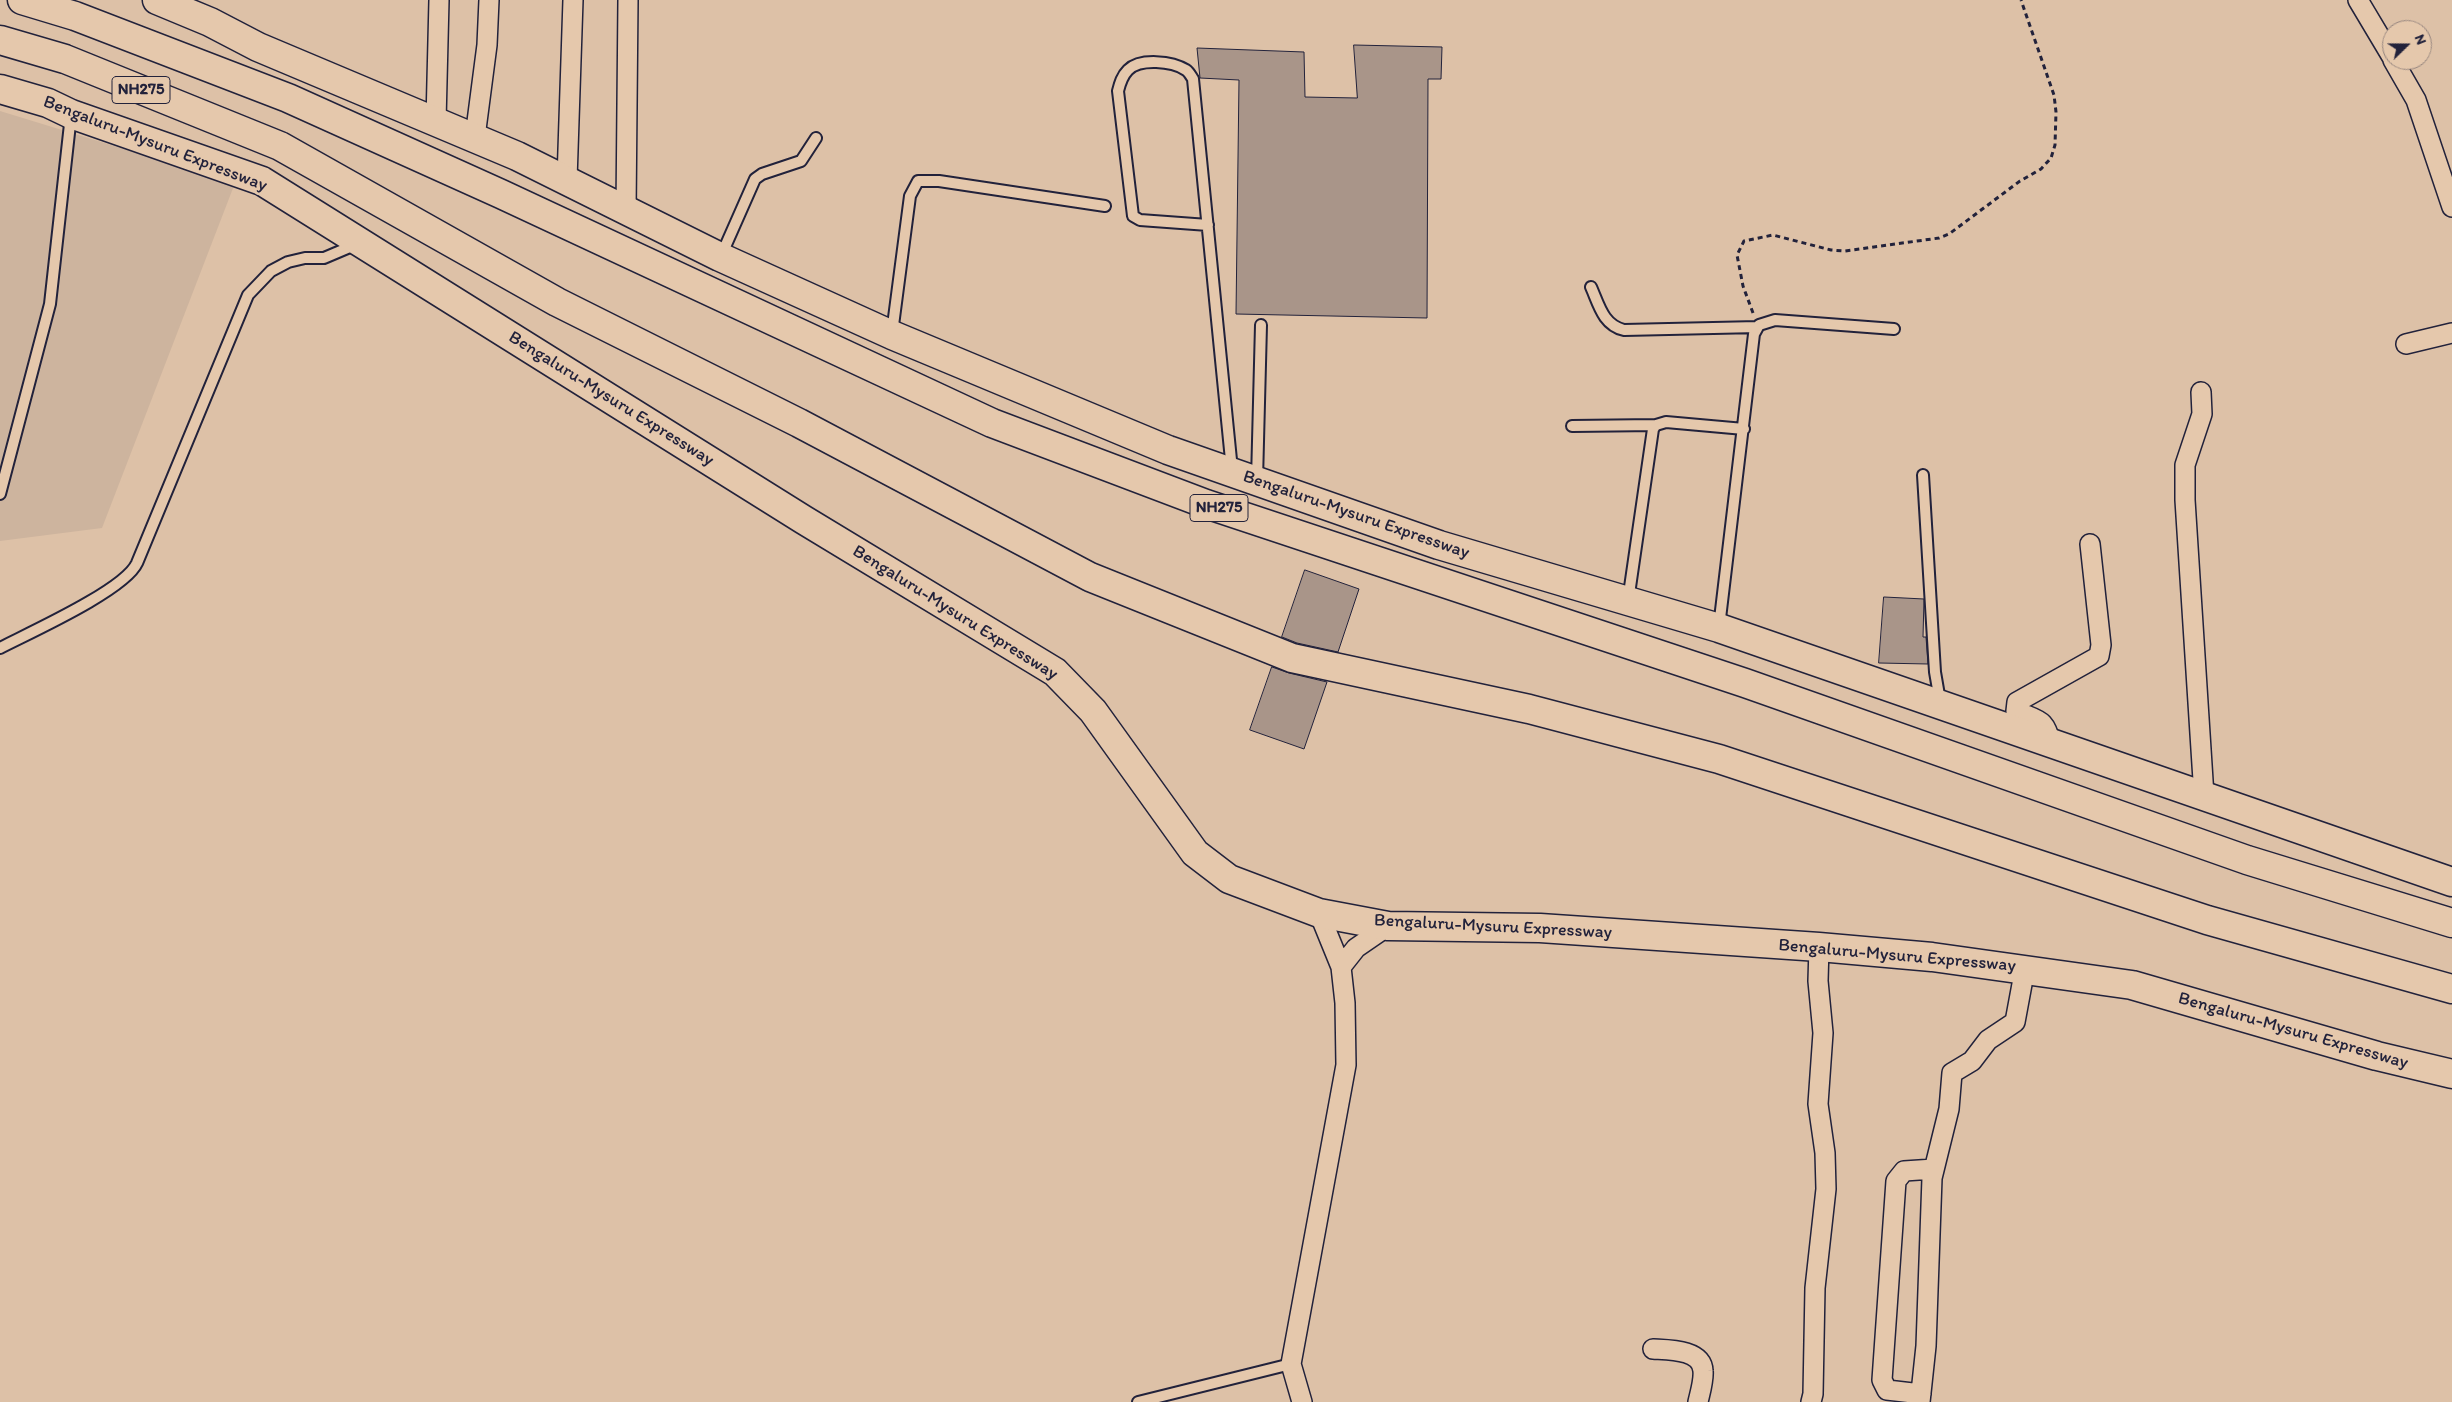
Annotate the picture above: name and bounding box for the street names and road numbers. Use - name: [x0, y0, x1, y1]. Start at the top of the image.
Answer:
- road number: NH275: [112, 76, 170, 104]
- street label: Bengaluru-Mysuru Expressway: [40, 91, 270, 197]
- street label: Bengaluru-Mysuru Expressway: [504, 327, 718, 471]
- street label: Bengaluru-Mysuru Expressway: [1240, 466, 1472, 564]
- road number: NH275: [1190, 494, 1248, 522]
- street label: Bengaluru-Mysuru Expressway: [848, 541, 1062, 685]
- street label: Bengaluru-Mysuru Expressway: [1373, 910, 1613, 944]
- street label: Bengaluru-Mysuru Expressway: [1777, 935, 2017, 977]
- street label: Bengaluru-Mysuru Expressway: [2175, 988, 2411, 1074]

